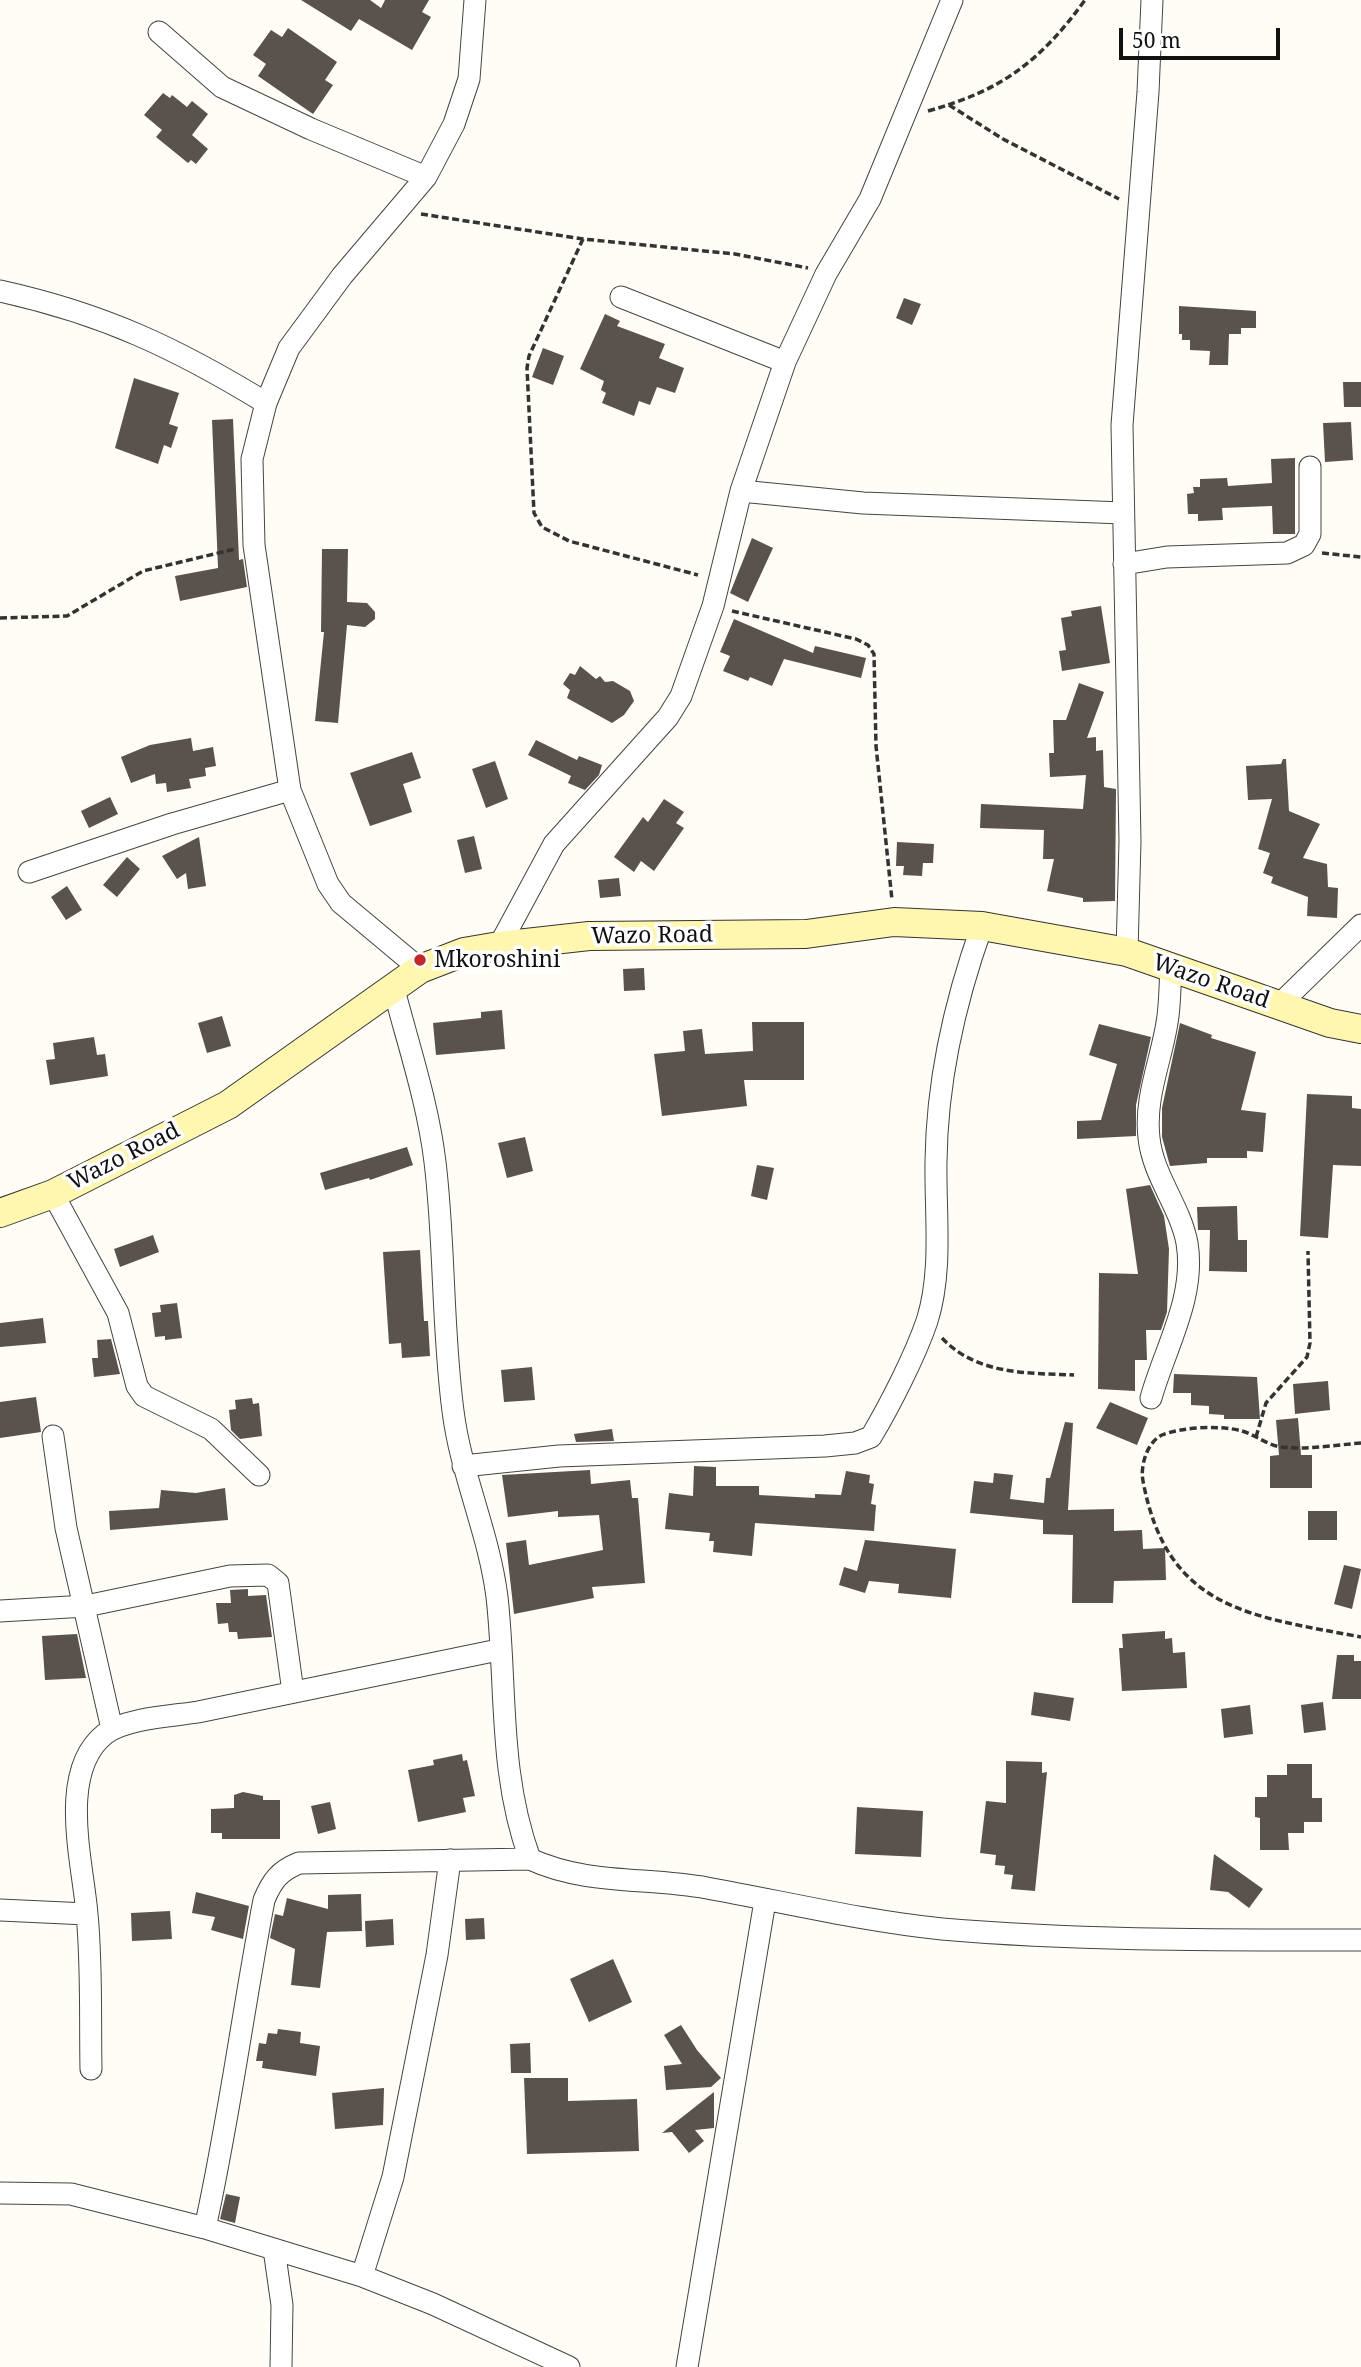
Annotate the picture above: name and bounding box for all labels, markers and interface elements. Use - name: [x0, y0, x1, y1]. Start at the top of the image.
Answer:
- scale bar: [1123, 14, 1284, 58]
- text: 50 m: [1132, 26, 1181, 54]
- street label: Wazo Road: [591, 921, 713, 951]
- place label: Mkoroshini: [434, 946, 560, 974]
- street label: Wazo Road: [1149, 949, 1273, 1015]
- marker: Mkoroshini: [412, 952, 428, 968]
- street label: Wazo Road: [63, 1117, 185, 1197]

